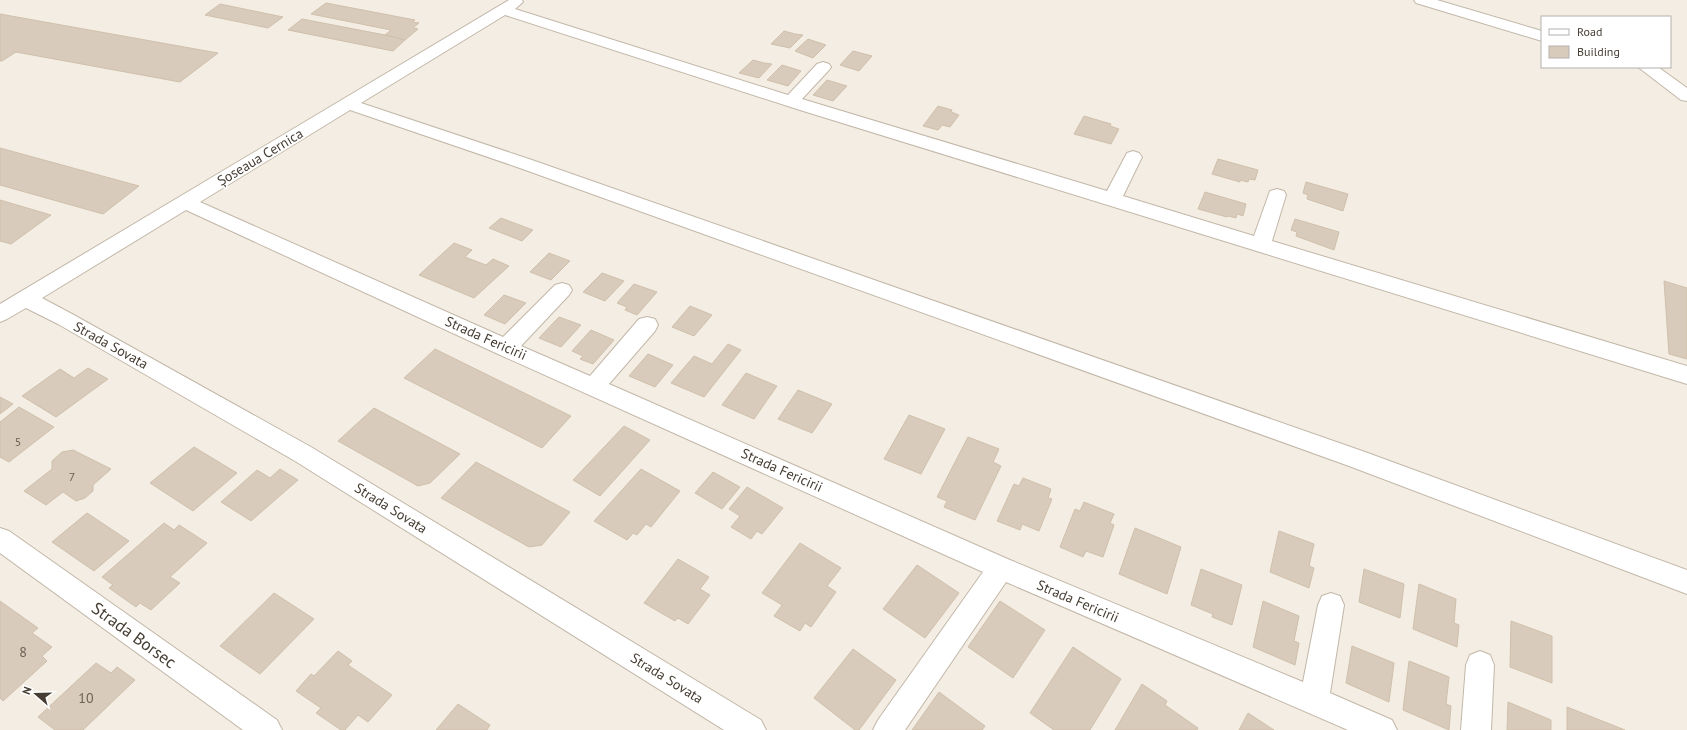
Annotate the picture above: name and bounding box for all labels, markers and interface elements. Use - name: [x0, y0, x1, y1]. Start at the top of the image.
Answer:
- legend: [1541, 16, 1671, 68]
- text: Road: [1577, 24, 1602, 39]
- text: Building: [1577, 44, 1620, 59]
- street label: Șoseaua Cernica: [214, 124, 306, 190]
- street label: Strada Fericirii: [442, 312, 530, 364]
- street label: Strada Sovata: [71, 317, 151, 373]
- house number: 5: [15, 434, 21, 449]
- street label: Strada Fericirii: [738, 444, 826, 496]
- house number: 7: [69, 469, 75, 484]
- street label: Strada Sovata: [351, 479, 431, 537]
- street label: Strada Fericirii: [1034, 576, 1122, 626]
- street label: Strada Borsec: [87, 597, 181, 673]
- house number: 8: [19, 643, 27, 661]
- street label: Strada Sovata: [627, 649, 707, 707]
- north arrow: [16, 674, 56, 714]
- text: N: [19, 685, 34, 696]
- house number: 10: [78, 689, 94, 707]

